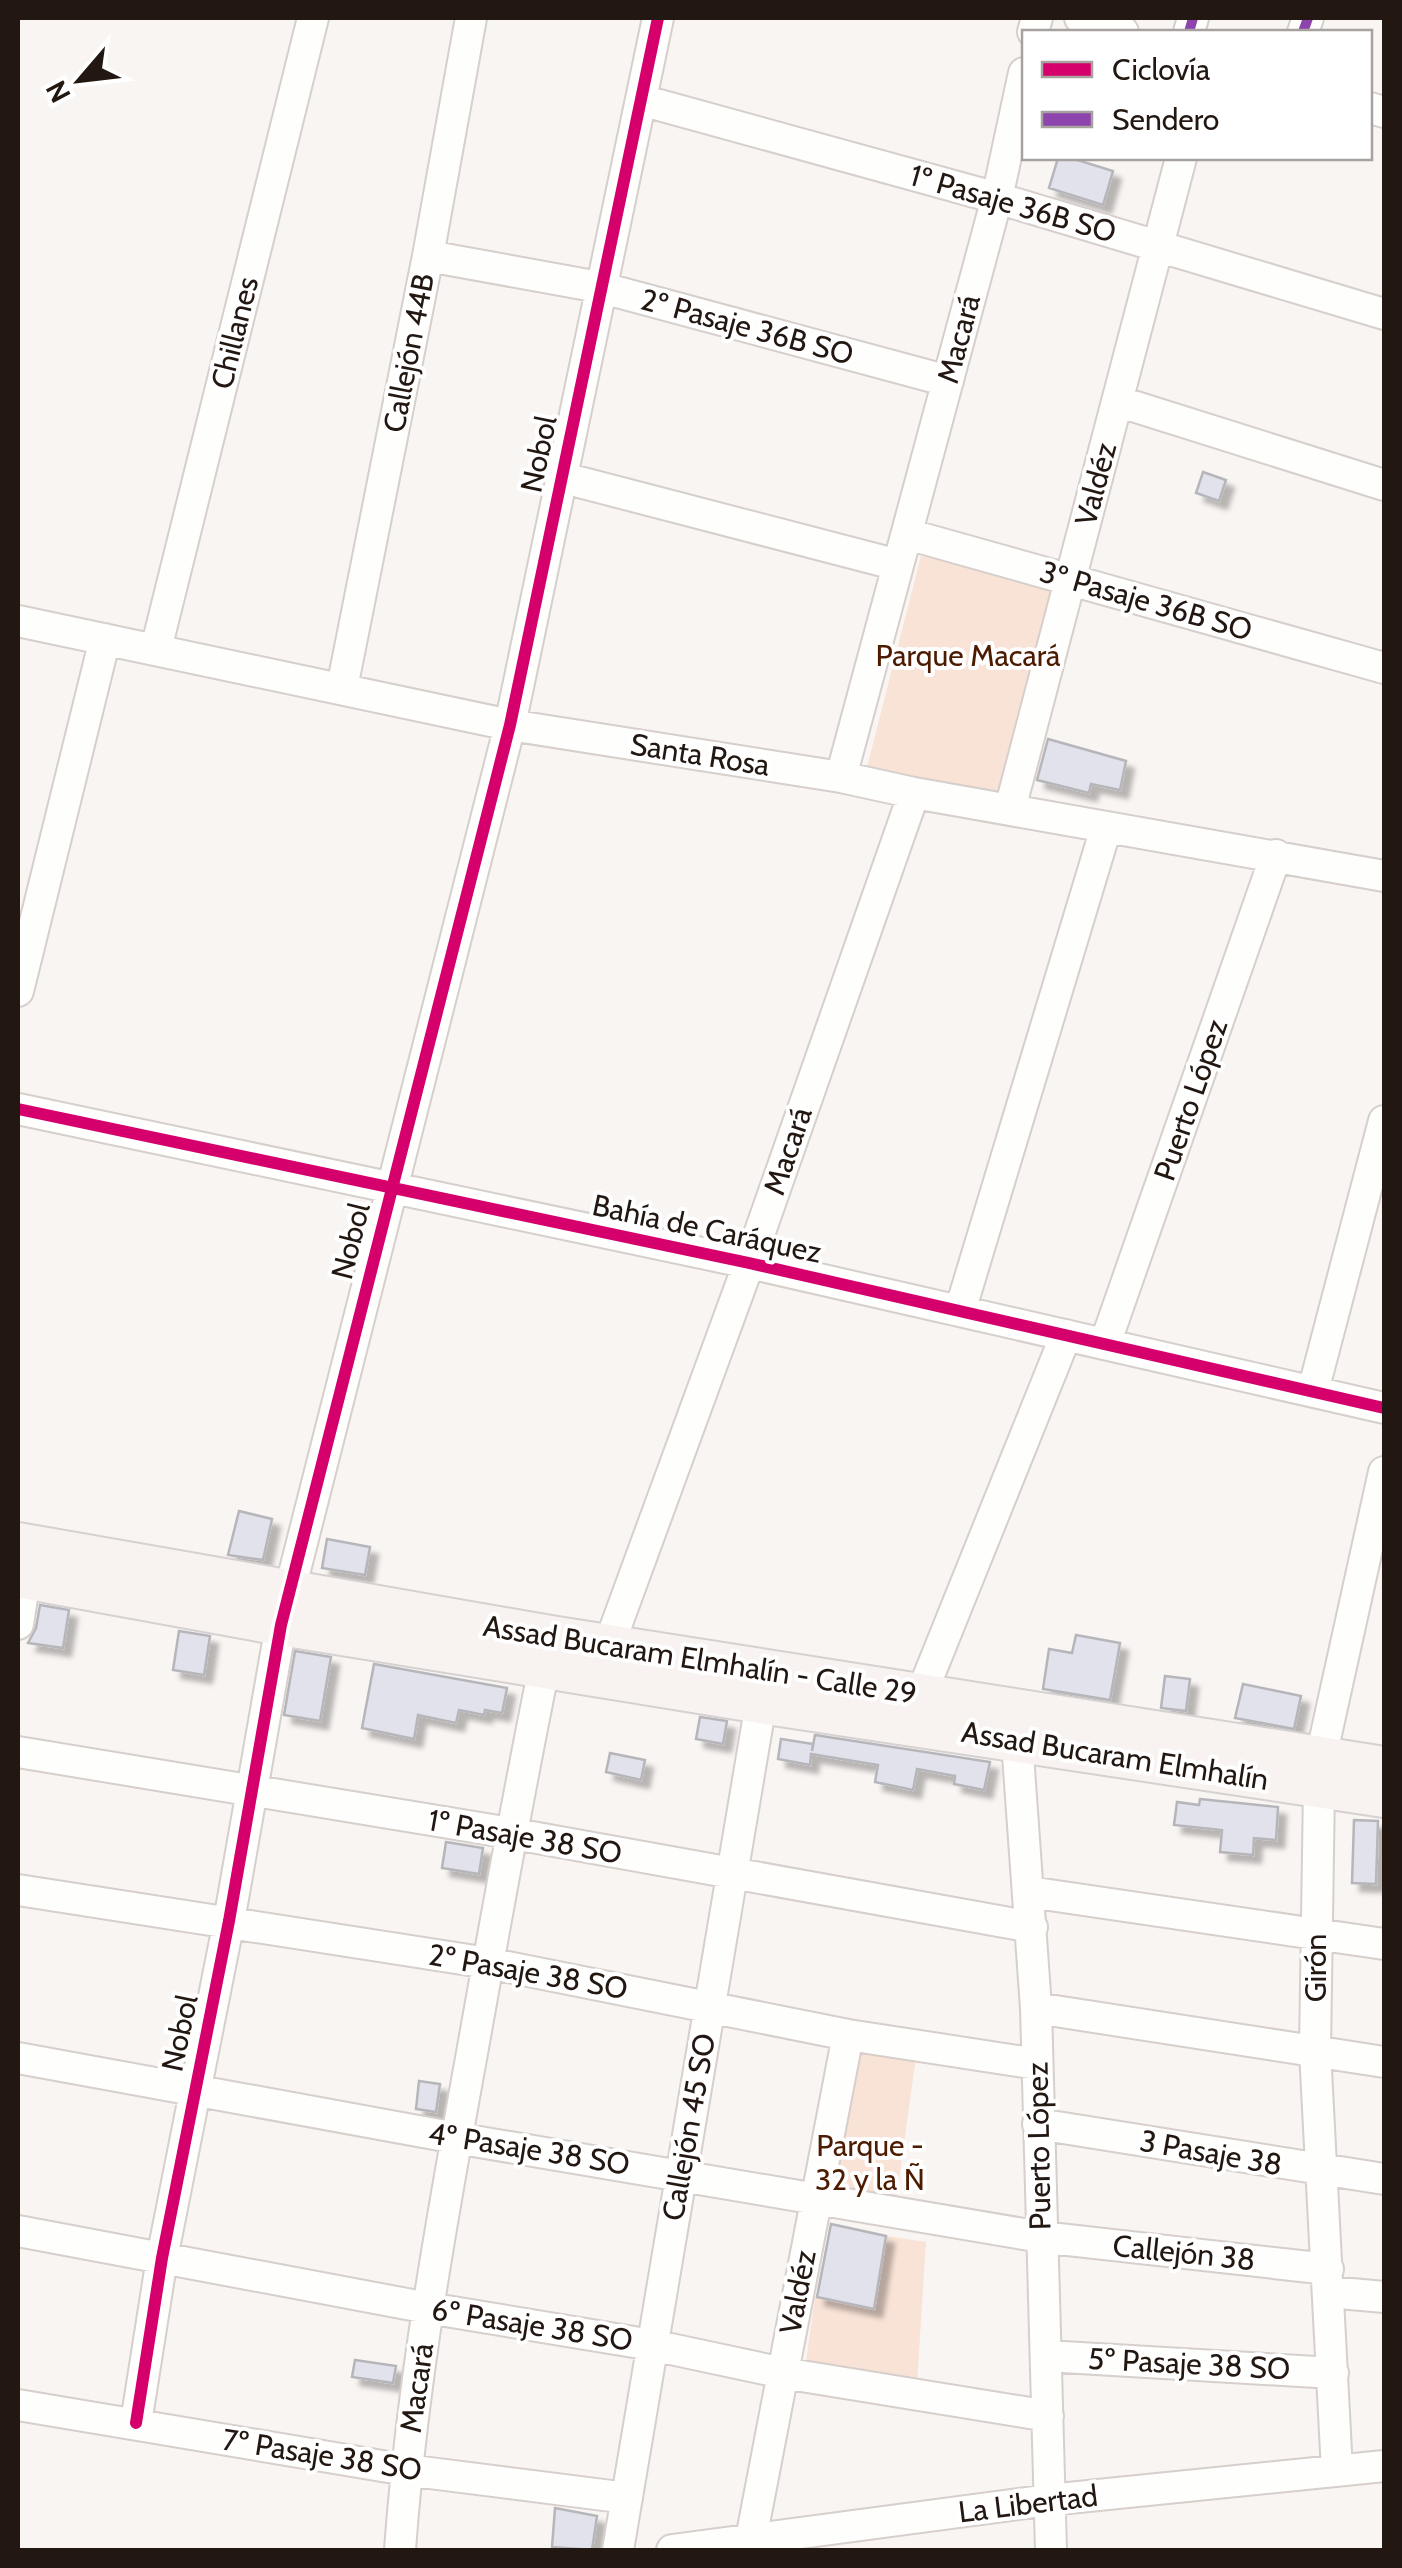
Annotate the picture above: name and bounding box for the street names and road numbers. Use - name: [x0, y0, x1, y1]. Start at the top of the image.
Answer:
- street label: 1º Pasaje 36B SO: [906, 156, 1120, 251]
- street label: Callejón 44B: [375, 270, 442, 436]
- street label: Chillanes: [203, 273, 266, 393]
- street label: 2º Pasaje 36B SO: [637, 280, 857, 373]
- street label: Macará: [929, 290, 988, 387]
- street label: Nobol: [512, 412, 565, 496]
- street label: Valdéz: [1067, 438, 1124, 530]
- street label: 3º Pasaje 36B SO: [1036, 553, 1257, 648]
- street label: Santa Rosa: [628, 725, 773, 784]
- street label: Puerto López: [1146, 1014, 1235, 1185]
- street label: Macará: [755, 1102, 820, 1200]
- street label: Bahía de Caráquez: [589, 1186, 825, 1271]
- street label: Nobol: [323, 1199, 378, 1283]
- street label: Assad Bucaram Elmhalín - Calle 29: [481, 1607, 919, 1712]
- street label: Assad Bucaram Elmhalín: [959, 1713, 1271, 1798]
- street label: 1º Pasaje 38 SO: [425, 1801, 625, 1872]
- street label: Girón: [1297, 1934, 1334, 2002]
- street label: 2º Pasaje 38 SO: [426, 1936, 631, 2007]
- street label: Nobol: [153, 1991, 206, 2075]
- street label: Callejón 45 SO: [654, 2030, 723, 2223]
- street label: Puerto López: [1019, 2062, 1058, 2230]
- street label: 4º Pasaje 38 SO: [426, 2114, 632, 2183]
- street label: 3 Pasaje 38: [1137, 2122, 1285, 2183]
- street label: Callejón 38: [1111, 2227, 1257, 2278]
- street label: Valdéz: [771, 2247, 824, 2337]
- street label: 6º Pasaje 38 SO: [429, 2290, 635, 2359]
- street label: Macará: [392, 2340, 441, 2435]
- street label: 5º Pasaje 38 SO: [1087, 2340, 1291, 2387]
- street label: 7º Pasaje 38 SO: [220, 2421, 424, 2489]
- street label: La Libertad: [956, 2477, 1100, 2530]

